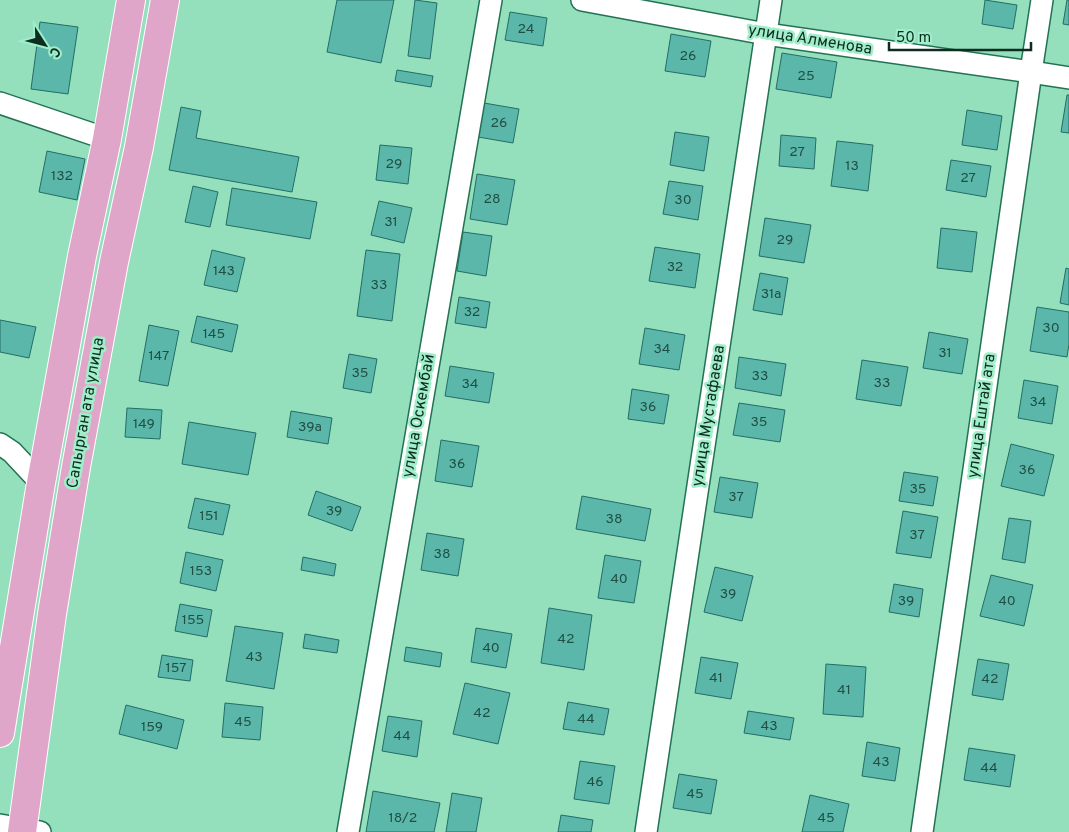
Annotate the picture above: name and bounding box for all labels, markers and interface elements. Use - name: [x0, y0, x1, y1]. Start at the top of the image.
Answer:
- north arrow: [20, 20, 70, 70]
- street label: улица Алменова: [746, 20, 874, 60]
- scale bar: [889, 20, 1032, 52]
- house number: 24: [517, 21, 535, 38]
- text: 50 m: [896, 29, 931, 48]
- text: С: [45, 43, 64, 60]
- house number: 26: [680, 48, 696, 65]
- house number: 25: [797, 68, 815, 85]
- house number: 26: [491, 115, 507, 132]
- house number: 27: [789, 144, 805, 161]
- house number: 29: [386, 156, 402, 173]
- house number: 13: [845, 158, 859, 175]
- house number: 132: [51, 168, 73, 185]
- house number: 27: [960, 170, 976, 187]
- house number: 28: [483, 191, 501, 208]
- house number: 30: [674, 192, 692, 209]
- house number: 31: [384, 214, 398, 231]
- house number: 29: [777, 232, 793, 249]
- house number: 32: [667, 259, 683, 276]
- house number: 143: [213, 263, 235, 280]
- house number: 33: [371, 277, 387, 294]
- house number: 31а: [761, 286, 781, 303]
- house number: 32: [464, 304, 480, 321]
- house number: 30: [1042, 320, 1060, 337]
- house number: 145: [203, 326, 225, 343]
- street label: Сапырган ата улица: [63, 336, 109, 490]
- house number: 34: [653, 341, 671, 358]
- street label: улица Мустафаева: [688, 344, 730, 488]
- house number: 31: [938, 345, 952, 362]
- house number: 147: [149, 348, 169, 365]
- street label: улица Ештай ата: [963, 352, 1001, 480]
- street label: улица Оскембай: [398, 353, 440, 479]
- house number: 35: [351, 365, 369, 382]
- house number: 33: [752, 368, 768, 385]
- house number: 33: [874, 375, 890, 392]
- house number: 34: [461, 376, 479, 393]
- house number: 34: [1029, 394, 1047, 411]
- house number: 36: [640, 399, 656, 416]
- house number: 35: [750, 414, 768, 431]
- house number: 149: [133, 416, 155, 433]
- house number: 39а: [298, 419, 322, 436]
- house number: 36: [449, 456, 465, 473]
- house number: 36: [1019, 462, 1035, 479]
- house number: 35: [909, 481, 927, 498]
- house number: 37: [728, 489, 744, 506]
- house number: 39: [326, 503, 342, 520]
- house number: 151: [199, 508, 219, 525]
- house number: 38: [606, 511, 622, 528]
- house number: 37: [909, 527, 925, 544]
- house number: 38: [434, 546, 450, 563]
- house number: 153: [190, 563, 212, 580]
- house number: 40: [610, 571, 628, 588]
- house number: 39: [720, 586, 736, 603]
- house number: 39: [898, 593, 914, 610]
- house number: 40: [998, 593, 1016, 610]
- house number: 155: [182, 612, 204, 629]
- house number: 42: [557, 631, 575, 648]
- house number: 40: [482, 640, 500, 657]
- house number: 43: [245, 649, 263, 666]
- house number: 157: [165, 660, 187, 677]
- house number: 41: [709, 670, 723, 687]
- house number: 42: [981, 671, 999, 688]
- house number: 41: [837, 682, 851, 699]
- house number: 42: [473, 705, 491, 722]
- house number: 44: [577, 711, 595, 728]
- house number: 45: [234, 714, 252, 731]
- house number: 43: [760, 718, 778, 735]
- house number: 159: [141, 719, 163, 736]
- house number: 44: [393, 728, 411, 745]
- house number: 43: [872, 754, 890, 771]
- house number: 44: [980, 760, 998, 777]
- house number: 46: [586, 774, 604, 791]
- house number: 45: [686, 786, 704, 803]
- house number: 18/2: [389, 810, 417, 827]
- house number: 45: [817, 810, 835, 827]

